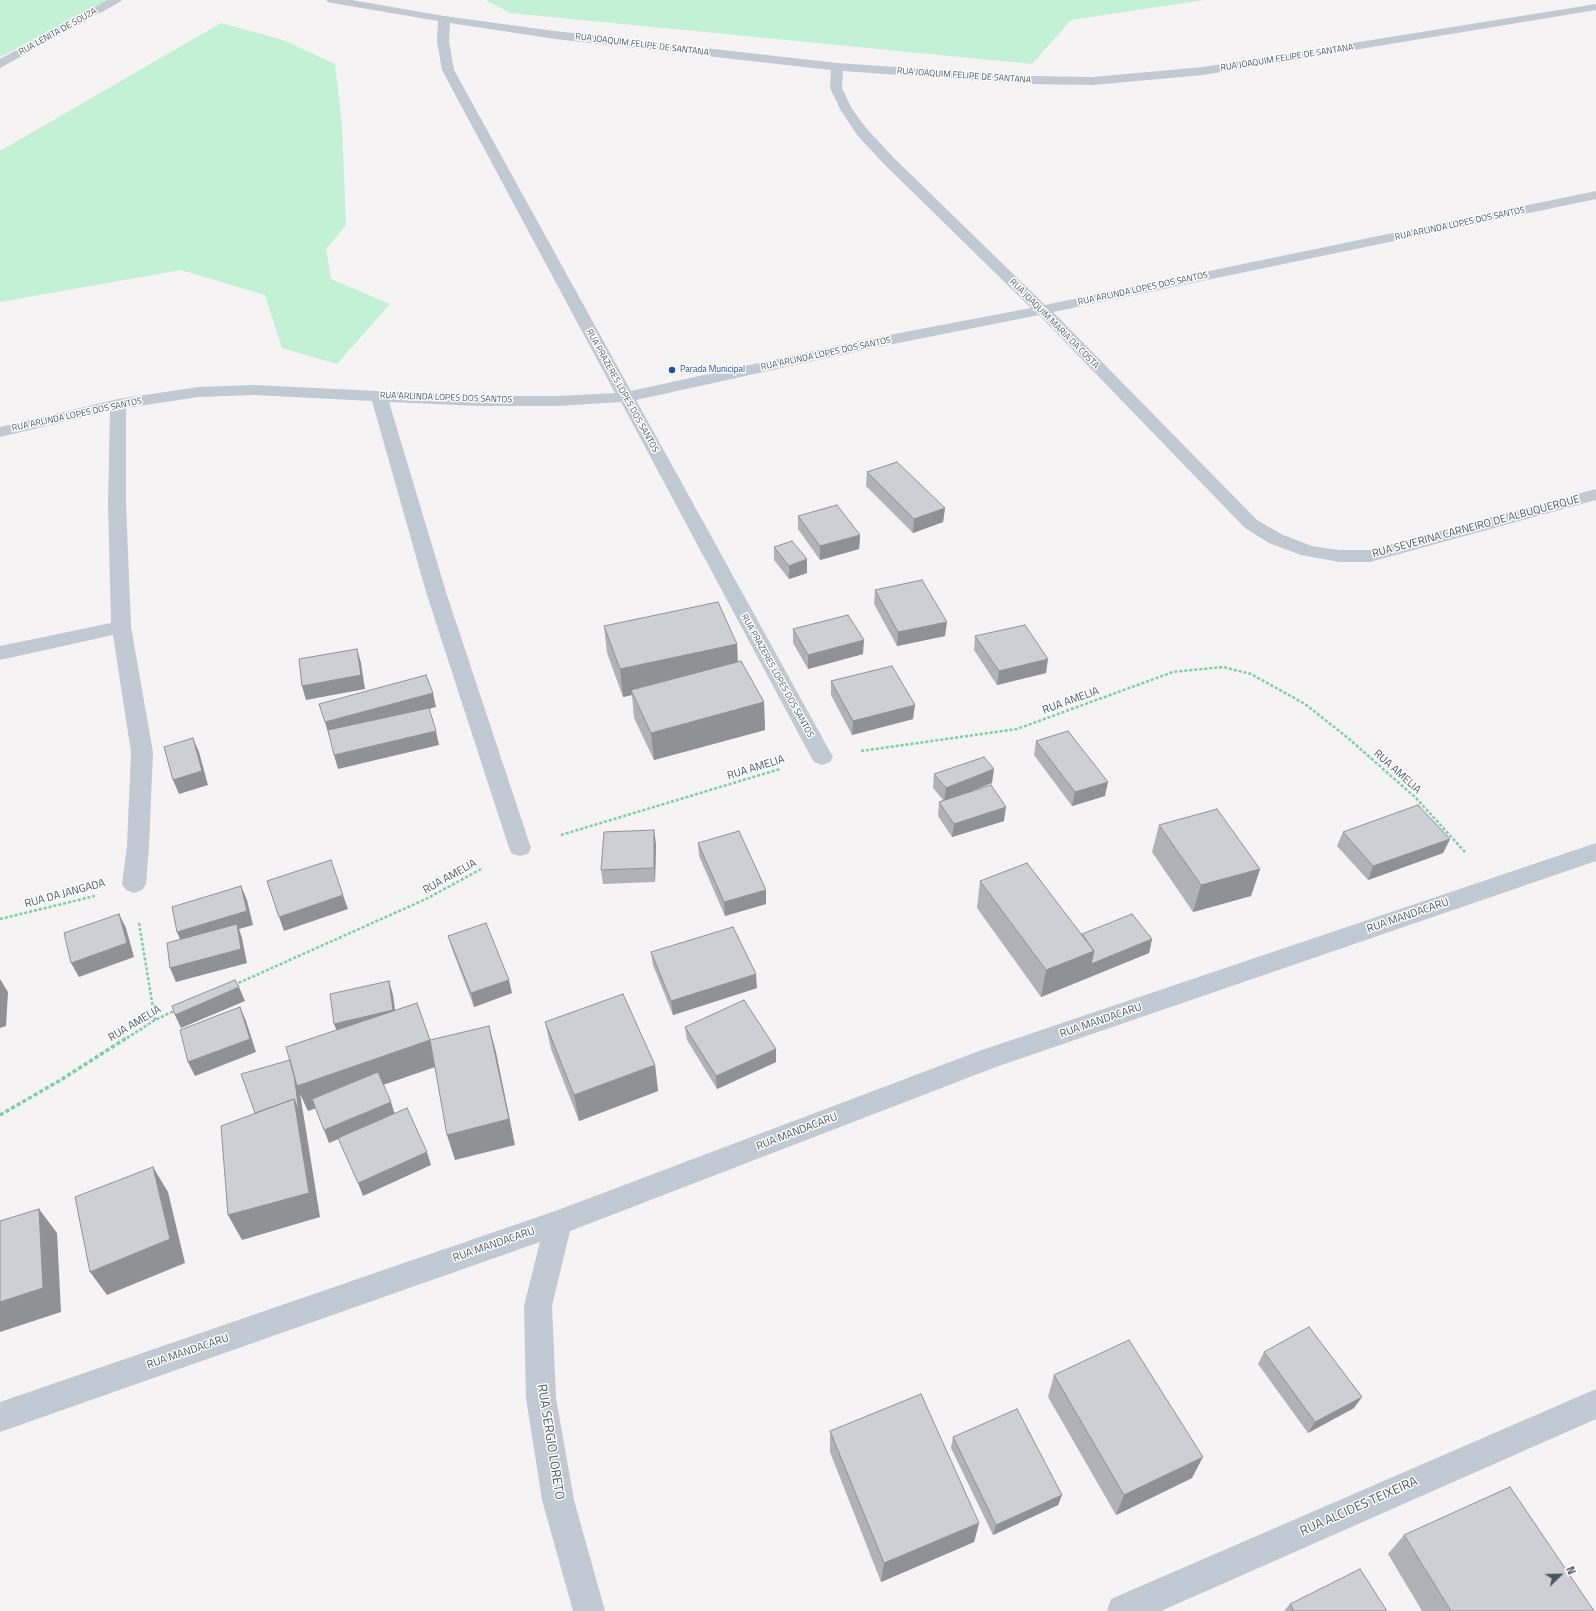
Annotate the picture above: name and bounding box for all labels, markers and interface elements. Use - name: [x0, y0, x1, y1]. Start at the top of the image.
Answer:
- street label: RUA LENITA DE SOUZA: [17, 6, 99, 58]
- street label: RUA JOAQUIM FELIPE DE SANTANA: [575, 31, 709, 59]
- street label: RUA JOAQUIM FELIPE DE SANTANA: [1220, 42, 1354, 74]
- street label: RUA JOAQUIM FELIPE DE SANTANA: [897, 66, 1031, 86]
- street label: RUA ARLINDA LOPES DOS SANTOS: [1394, 205, 1526, 243]
- street label: RUA ARLINDA LOPES DOS SANTOS: [1077, 270, 1209, 308]
- street label: RUA JOAQUIM MARIA DA COSTA: [1007, 277, 1101, 371]
- street label: RUA PRAZERES LOPES DOS SANTOS: [583, 327, 661, 455]
- street label: RUA ARLINDA LOPES DOS SANTOS: [760, 335, 892, 373]
- marker: Parada Municipal: [667, 365, 677, 375]
- place label: Parada Municipal: [680, 365, 745, 375]
- street label: RUA ARLINDA LOPES DOS SANTOS: [380, 390, 512, 406]
- street label: RUA ARLINDA LOPES DOS SANTOS: [11, 396, 143, 434]
- street label: RUA SEVERINA CARNEIRO DE ALBUQUERQUE: [1371, 493, 1581, 561]
- street label: RUA PRAZERES LOPES DOS SANTOS: [738, 612, 816, 740]
- street label: RUA AMELIA: [1041, 685, 1101, 717]
- street label: RUA AMELIA: [1371, 747, 1423, 797]
- street label: RUA AMELIA: [726, 753, 786, 783]
- street label: RUA AMELIA: [421, 857, 479, 897]
- street label: RUA DA JANGADA: [23, 877, 107, 911]
- street label: RUA MANDACARU: [1365, 896, 1451, 936]
- street label: RUA MANDACARU: [1058, 1001, 1144, 1041]
- street label: RUA AMELIA: [106, 1003, 164, 1045]
- street label: RUA MANDACARU: [755, 1110, 839, 1154]
- street label: RUA MANDACARU: [451, 1225, 537, 1265]
- street label: RUA MANDACARU: [145, 1332, 231, 1372]
- street label: RUA SERGIO LORETO: [533, 1383, 567, 1501]
- street label: RUA ALCIDES TEIXEIRA: [1298, 1474, 1420, 1540]
- north arrow: [1540, 1555, 1580, 1595]
- text: N: [1562, 1564, 1580, 1577]

